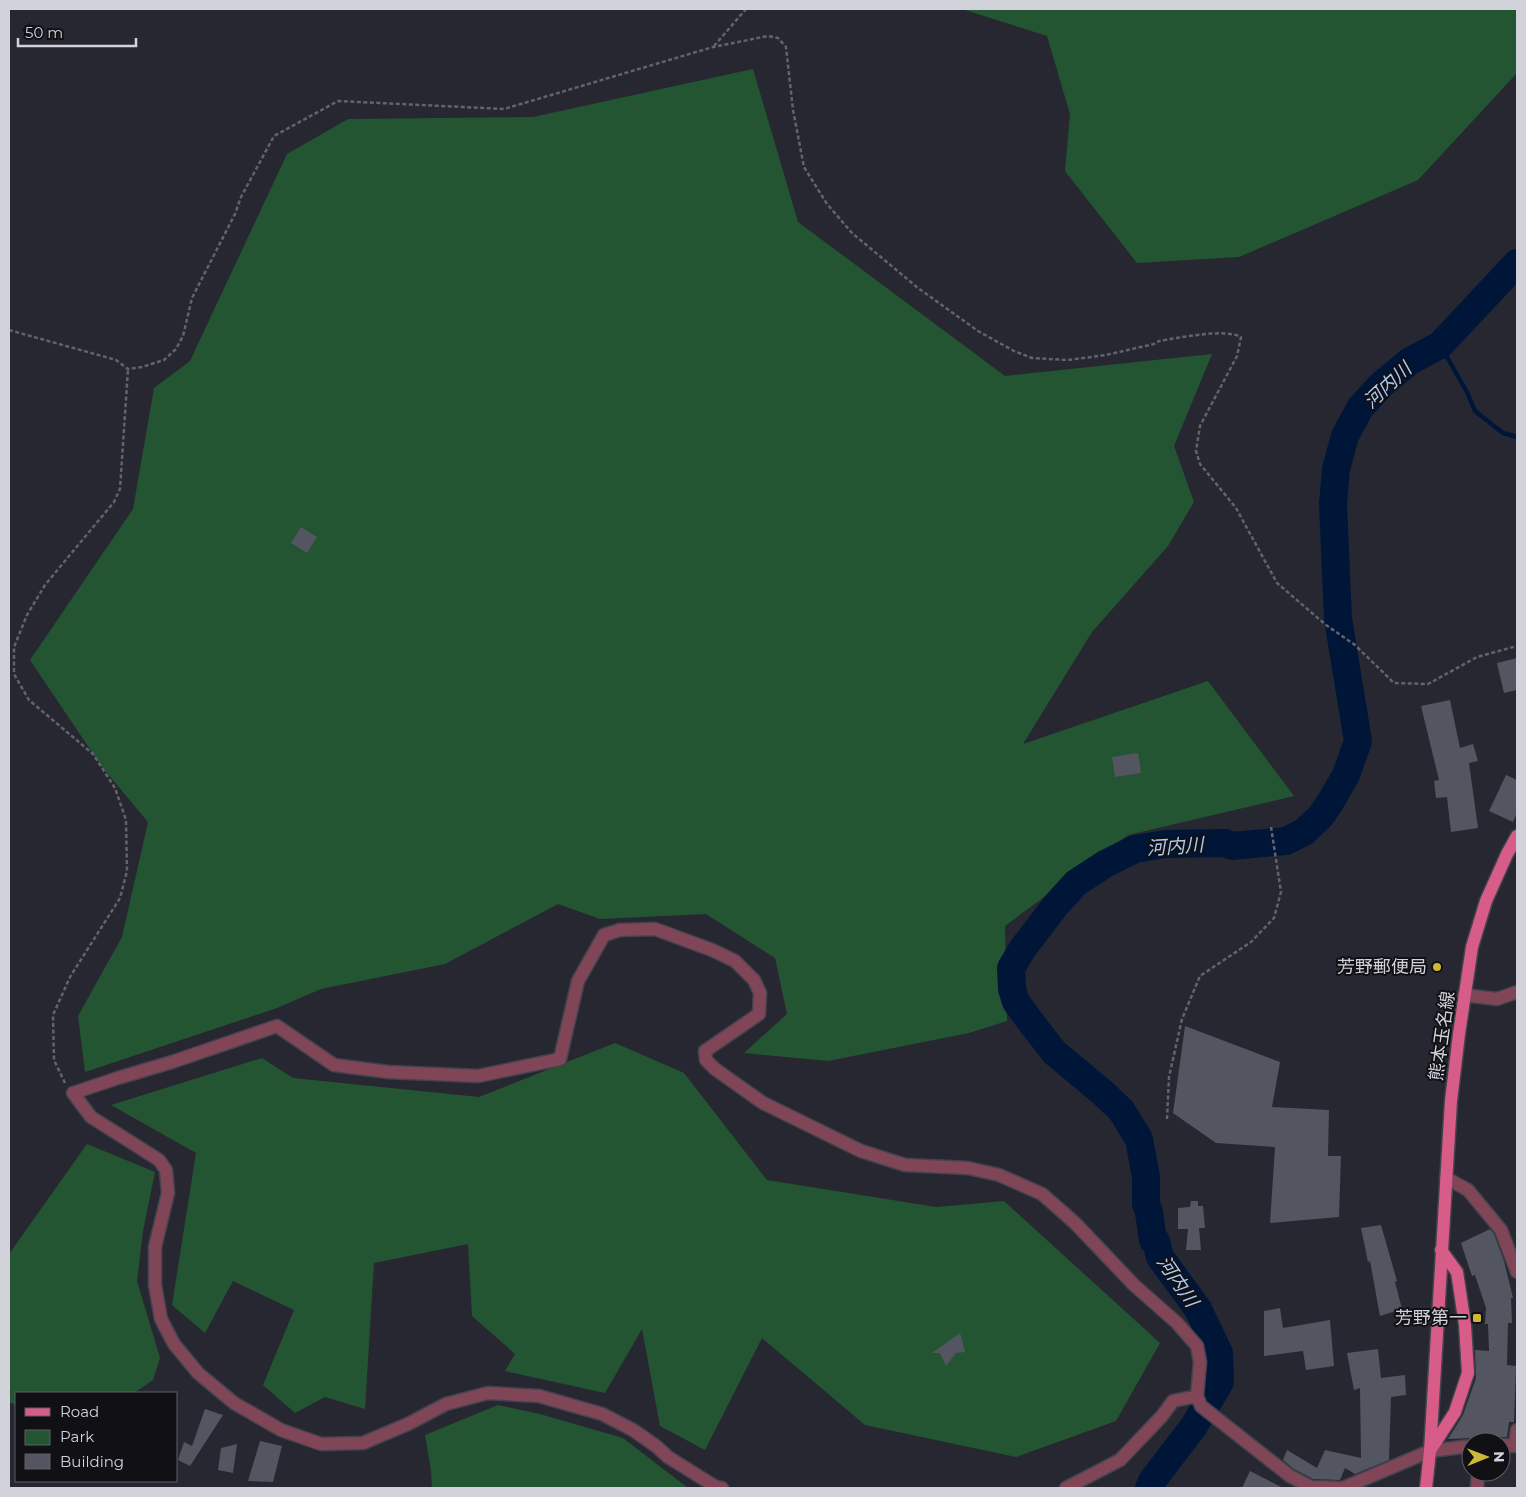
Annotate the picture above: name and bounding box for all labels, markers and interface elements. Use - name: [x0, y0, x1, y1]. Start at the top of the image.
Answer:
- scale bar: [18, 15, 135, 47]
- text: 50 m: [25, 23, 63, 42]
- water label: 河内川: [1359, 356, 1417, 413]
- water label: 河内川: [1146, 833, 1206, 860]
- place label: 芳野郵便局: [1337, 956, 1427, 978]
- marker: 芳野郵便局: [1431, 961, 1443, 973]
- street label: 熊本玉名線: [1425, 990, 1459, 1082]
- water label: 河内川: [1152, 1251, 1204, 1313]
- place label: 芳野第一: [1395, 1307, 1467, 1329]
- marker: 芳野第一: [1471, 1312, 1483, 1324]
- legend: [15, 1392, 178, 1482]
- text: Road: [60, 1402, 99, 1421]
- text: Park: [60, 1427, 94, 1446]
- north arrow: [1461, 1432, 1511, 1482]
- text: N: [1490, 1451, 1508, 1463]
- text: Building: [60, 1452, 124, 1471]

